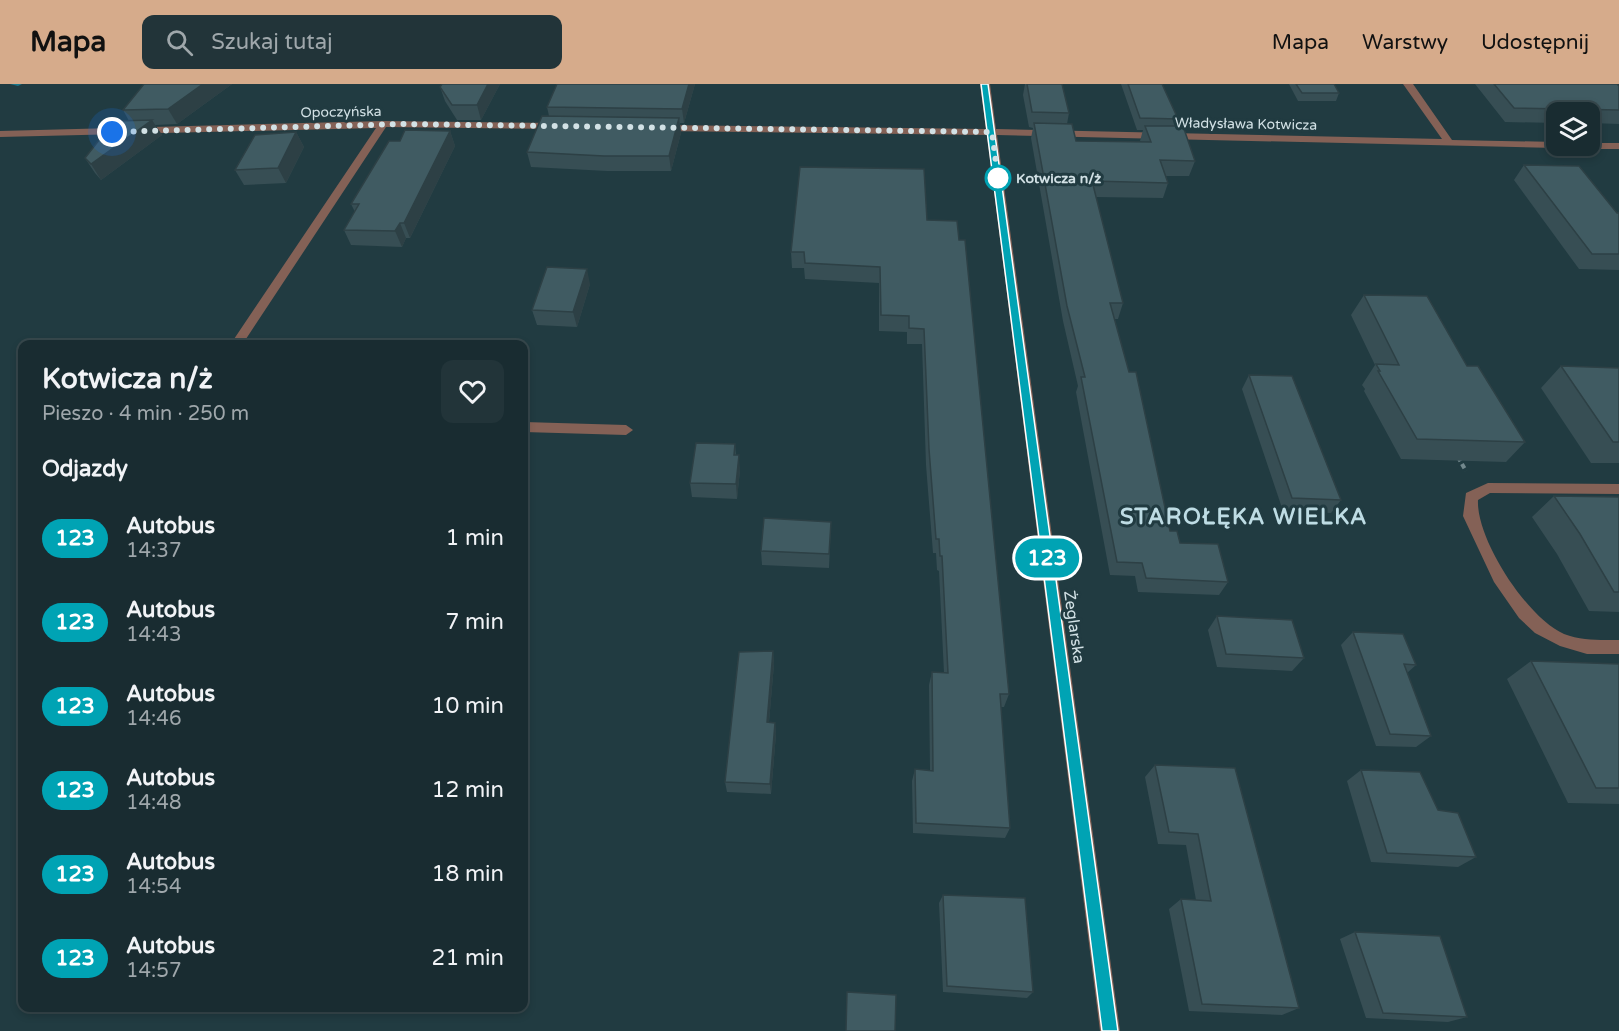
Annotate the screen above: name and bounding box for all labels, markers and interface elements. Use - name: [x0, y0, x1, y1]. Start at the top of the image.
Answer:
- search box: [142, 15, 562, 69]
- text: Mapa: [30, 25, 106, 59]
- icon: search: [163, 26, 196, 59]
- text: Szukaj tutaj: [211, 29, 333, 55]
- text: Mapa: [1272, 30, 1329, 55]
- text: Warstwy: [1362, 30, 1448, 55]
- text: Udostępnij: [1481, 30, 1589, 55]
- map controls: [1546, 102, 1600, 156]
- button: layers: [1546, 102, 1600, 156]
- street label: Opoczyńska: [300, 103, 382, 121]
- street label: Władysława Kotwicza: [1175, 114, 1317, 134]
- your location: [97, 117, 127, 147]
- marker: Kotwicza n/ż: [985, 165, 1011, 191]
- place label: Kotwicza n/ż: [1016, 170, 1101, 187]
- button: heart: [441, 360, 504, 423]
- text: Kotwicza n/ż: [42, 362, 213, 396]
- text: Pieszo · 4 min · 250 m: [42, 402, 249, 426]
- text: Odjazdy: [42, 456, 128, 482]
- district label: STAROŁĘKA WIELKA: [1120, 504, 1368, 530]
- text: Autobus: [126, 513, 215, 539]
- text: 1 min: [445, 525, 504, 551]
- text: 123: [55, 526, 95, 551]
- line badge: 123: [1012, 538, 1082, 578]
- text: 14:37: [126, 539, 181, 563]
- text: 123: [1027, 546, 1067, 571]
- street label: Żeglarska: [1059, 589, 1089, 665]
- text: Autobus: [126, 597, 215, 623]
- text: 7 min: [445, 609, 504, 635]
- text: 123: [55, 610, 95, 635]
- text: 14:43: [126, 623, 181, 647]
- text: Autobus: [126, 681, 215, 707]
- text: 10 min: [432, 693, 504, 719]
- text: 123: [55, 694, 95, 719]
- text: 14:46: [126, 707, 181, 731]
- text: Autobus: [126, 765, 215, 791]
- text: 12 min: [432, 777, 504, 803]
- text: 123: [55, 778, 95, 803]
- text: 14:48: [126, 791, 181, 815]
- text: Autobus: [126, 849, 215, 875]
- text: 18 min: [432, 861, 504, 887]
- text: 123: [55, 862, 95, 887]
- text: 14:54: [126, 875, 181, 899]
- text: Autobus: [126, 933, 215, 959]
- text: 21 min: [432, 945, 504, 971]
- text: 123: [55, 946, 95, 971]
- text: 14:57: [126, 959, 181, 983]

